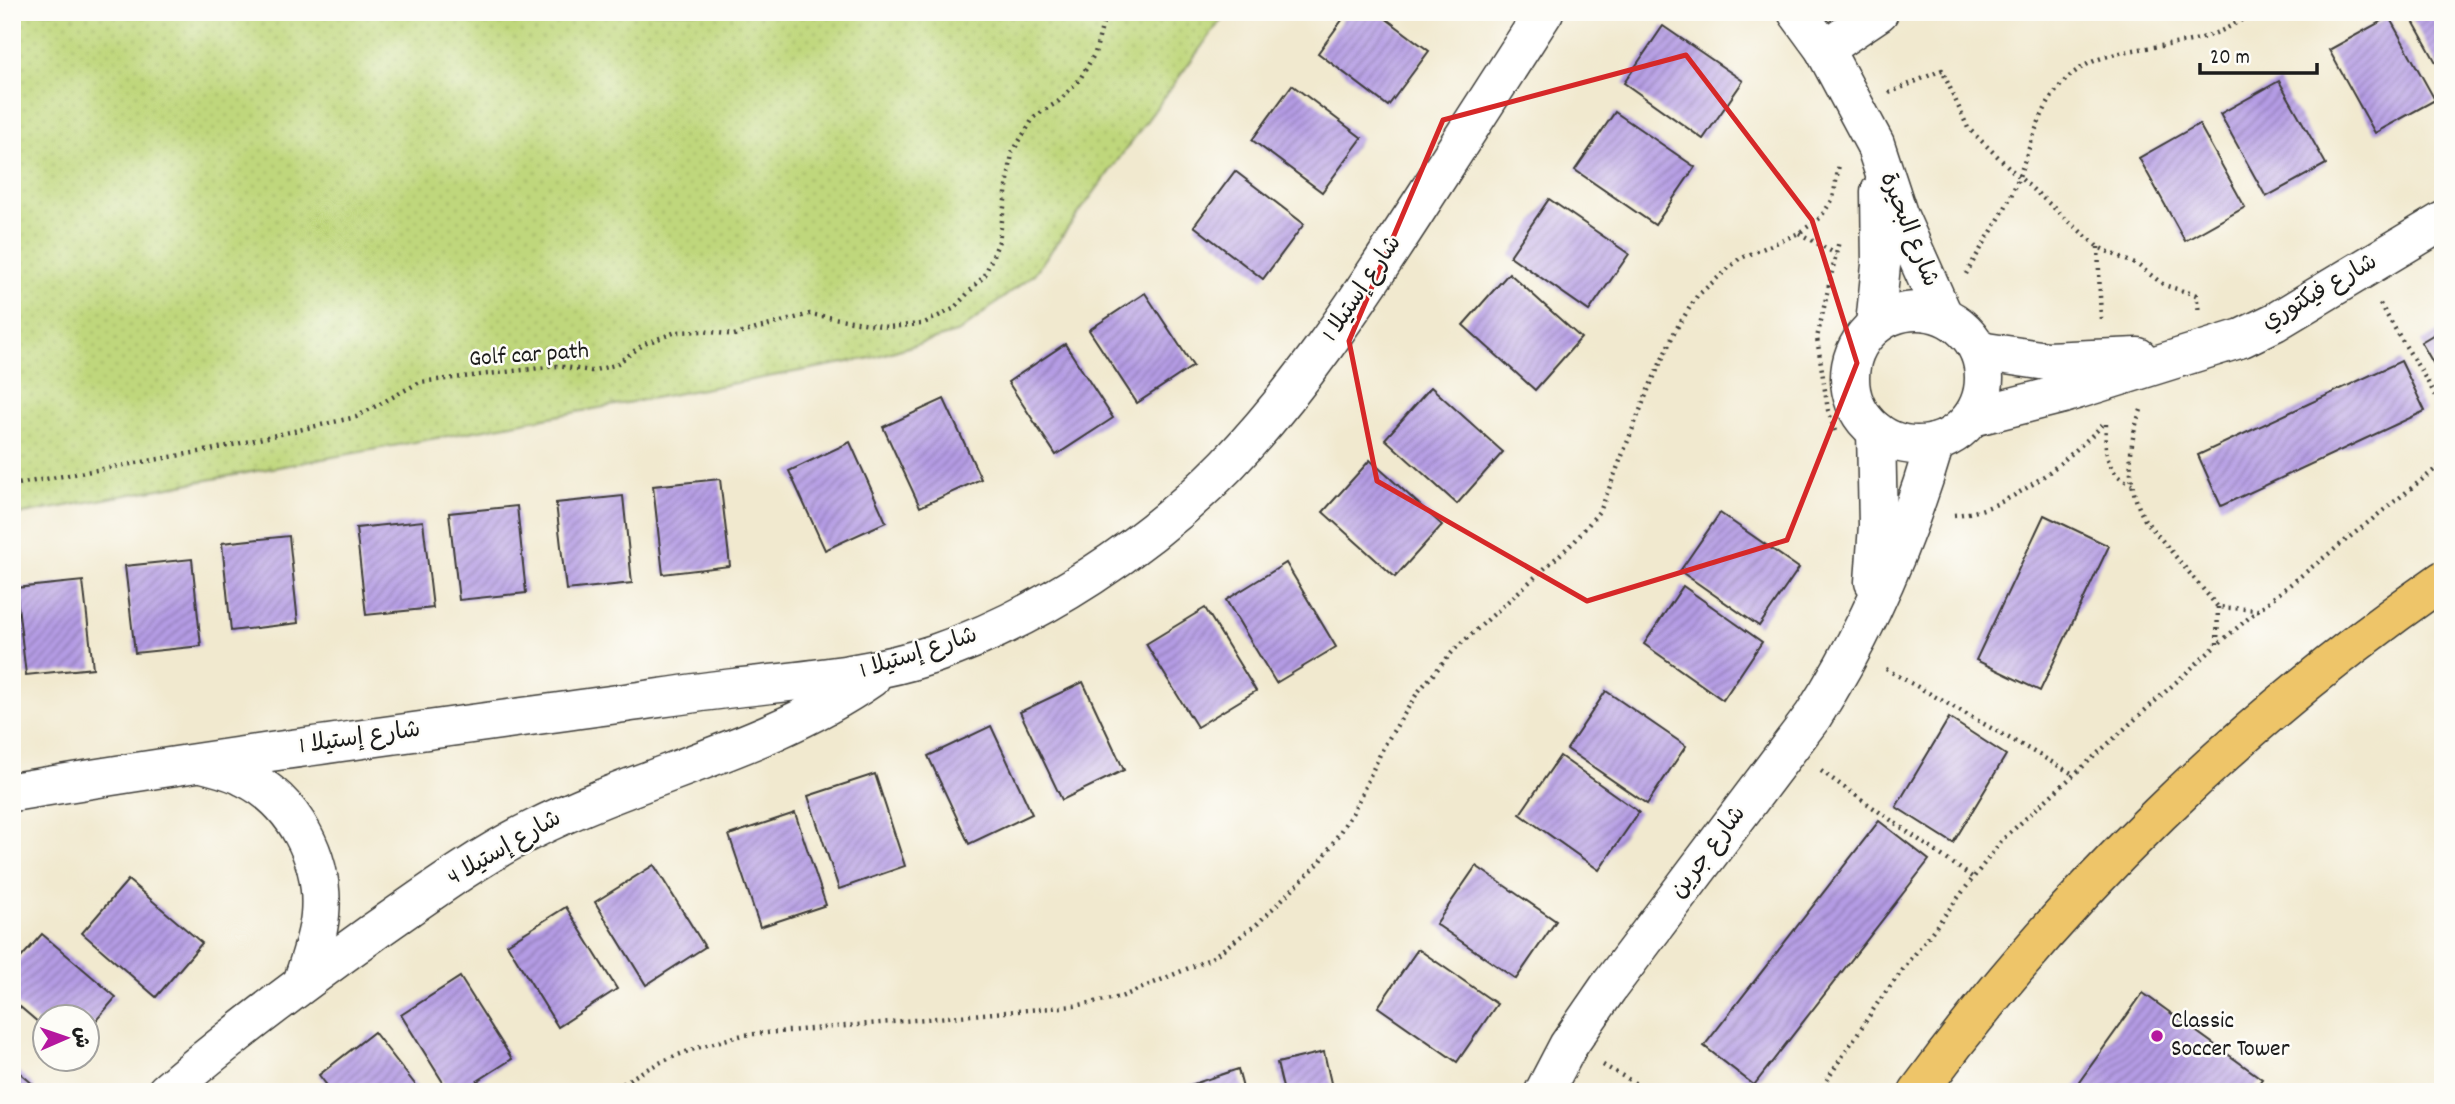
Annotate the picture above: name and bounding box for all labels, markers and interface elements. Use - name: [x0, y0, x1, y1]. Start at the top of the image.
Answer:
- scale bar: [2200, 32, 2317, 76]
- text: 20 m: [2210, 44, 2250, 74]
- street label: شارع البحيرة: [1870, 168, 1946, 292]
- street label: شارع إستيلا 1: [1315, 229, 1411, 349]
- street label: شارع فيكتوري: [2256, 246, 2384, 340]
- street label: Golf car path: [468, 335, 590, 377]
- street label: شارع إستيلا 1: [856, 619, 982, 689]
- street label: شارع إستيلا 1: [297, 714, 423, 764]
- street label: شارع جرين: [1663, 800, 1755, 906]
- street label: شارع إستيلا 4: [442, 803, 568, 895]
- north arrow: [32, 1002, 102, 1072]
- place label: Classic Soccer Tower: [2171, 1005, 2290, 1067]
- text: ش: [66, 1027, 93, 1049]
- marker: Classic Soccer Tower: [2149, 1028, 2165, 1044]

